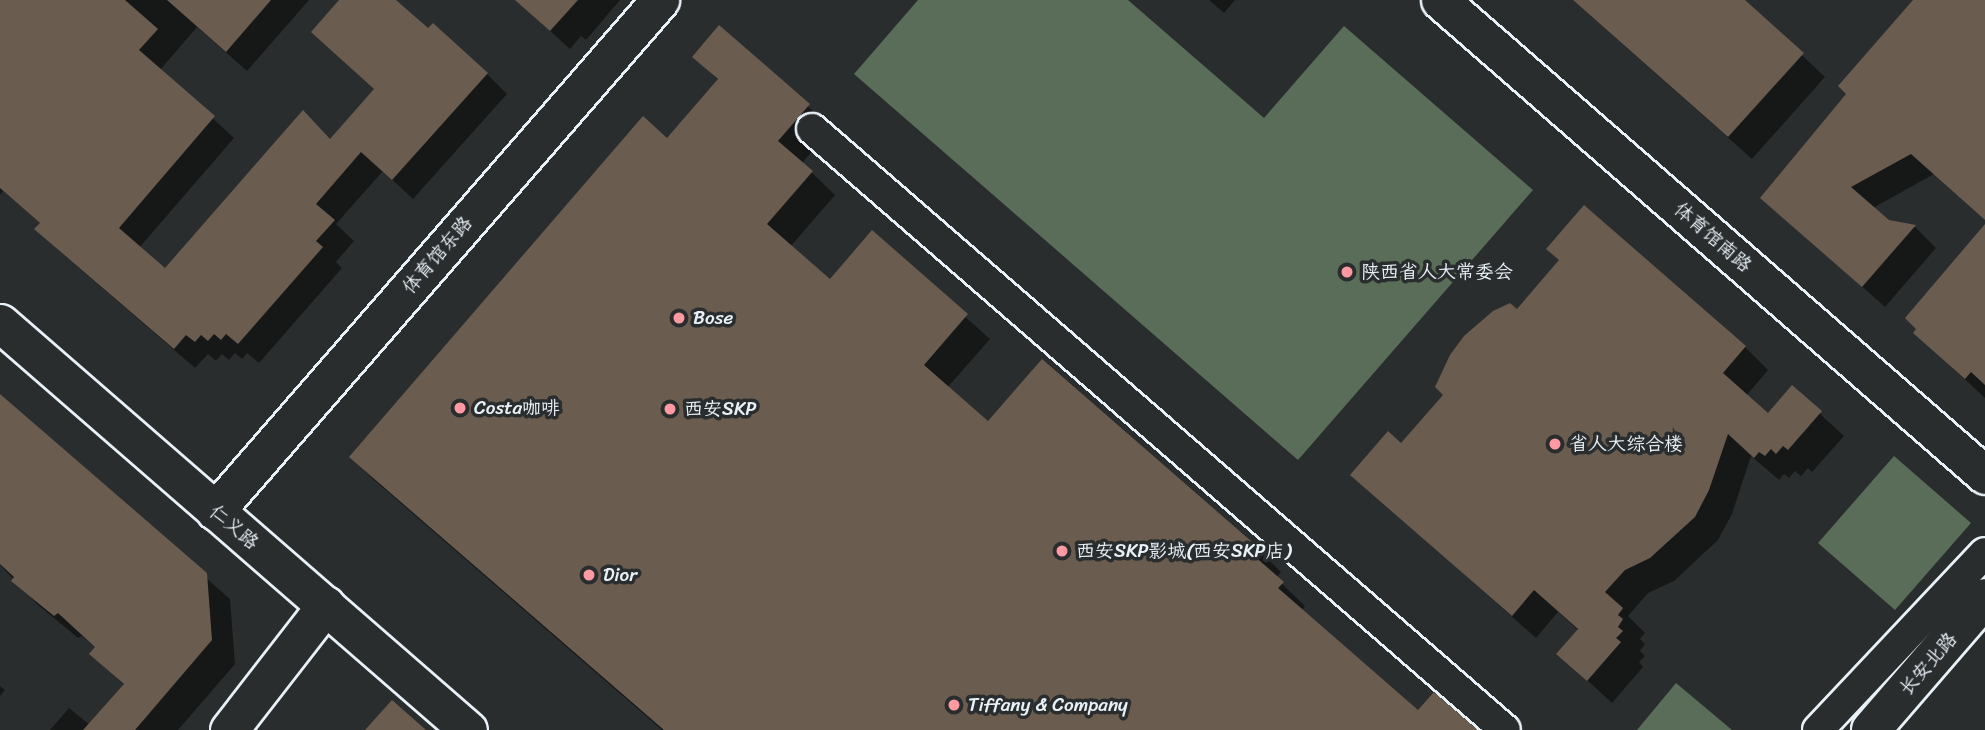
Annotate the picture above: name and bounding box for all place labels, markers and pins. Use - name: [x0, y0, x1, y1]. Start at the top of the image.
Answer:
- place label: 陕西省人大常委会: [1361, 261, 1513, 283]
- marker: 陕西省人大常委会: [1339, 264, 1355, 280]
- place label: Bose: [693, 307, 733, 329]
- marker: Bose: [671, 310, 687, 326]
- place label: Costa咖啡: [474, 397, 560, 419]
- place label: 西安SKP: [684, 398, 756, 420]
- marker: Costa咖啡: [452, 400, 468, 416]
- marker: 西安SKP: [662, 401, 678, 417]
- place label: 省人大综合楼: [1569, 433, 1683, 455]
- marker: 省人大综合楼: [1547, 436, 1563, 452]
- place label: 西安SKP影城(西安SKP店): [1076, 540, 1291, 562]
- marker: 西安SKP影城(西安SKP店): [1054, 543, 1070, 559]
- place label: Dior: [603, 564, 637, 586]
- marker: Dior: [581, 567, 597, 583]
- place label: Tiffany & Company: [968, 694, 1128, 716]
- marker: Tiffany & Company: [946, 697, 962, 713]

